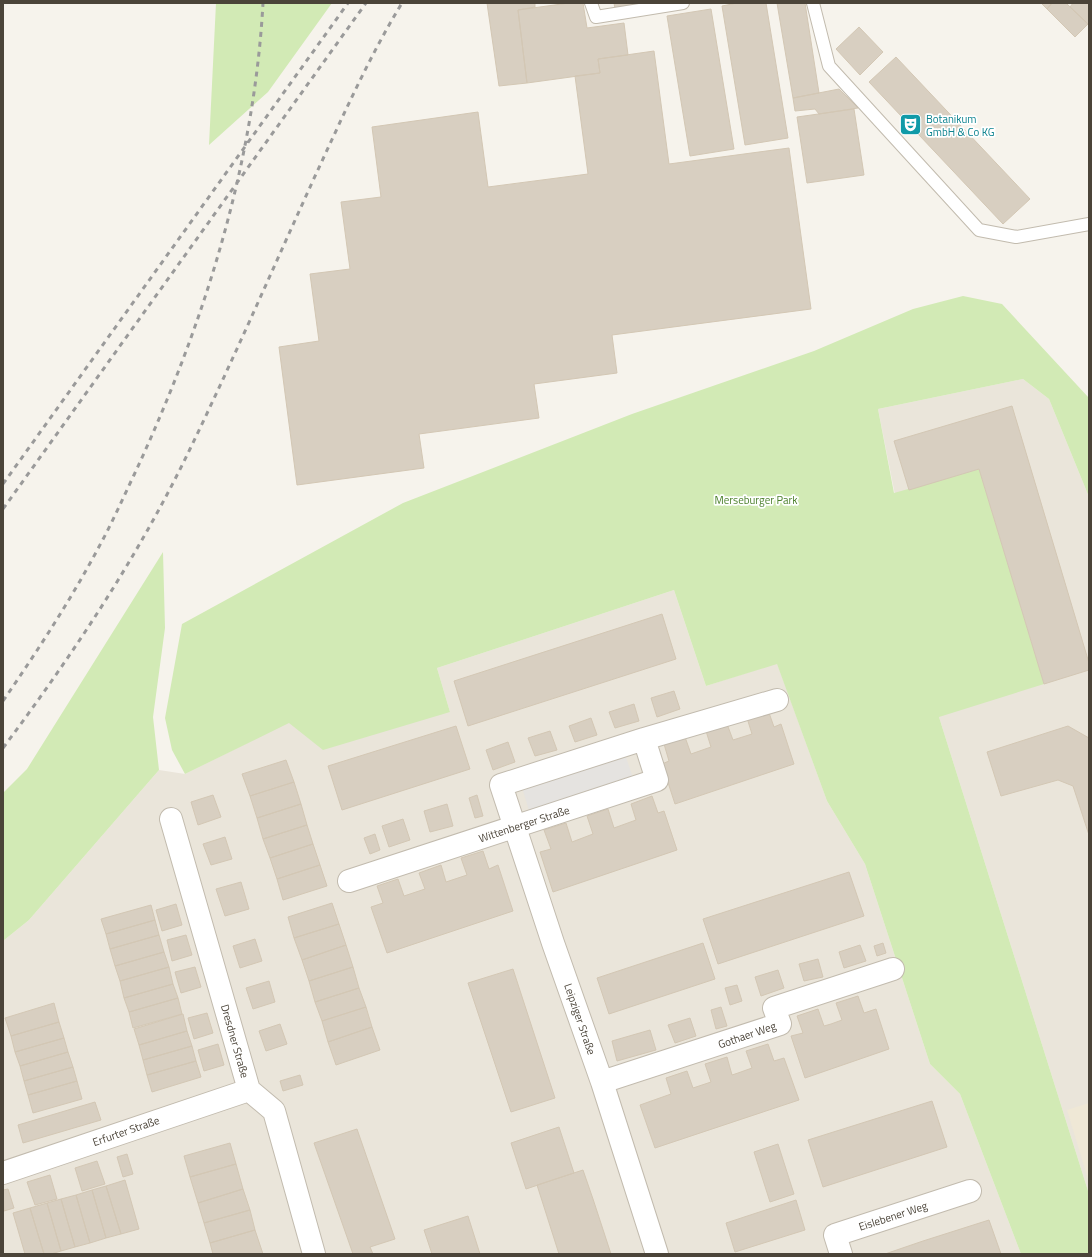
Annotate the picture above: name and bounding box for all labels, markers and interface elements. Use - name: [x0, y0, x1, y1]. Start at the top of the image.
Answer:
- place label: Botanikum GmbH & Co KG: [926, 111, 995, 140]
- theatre icon: Botanikum GmbH & Co KG: [897, 112, 923, 138]
- park label: Merseburger Park: [714, 492, 798, 508]
- street label: Wittenberger Straße: [476, 802, 572, 846]
- street label: Leipziger Straße: [560, 981, 600, 1057]
- street label: Dresdner Straße: [217, 1002, 253, 1080]
- street label: Gothaer Weg: [716, 1018, 778, 1052]
- street label: Erfurter Straße: [90, 1112, 162, 1150]
- street label: Eislebener Weg: [857, 1197, 930, 1235]

